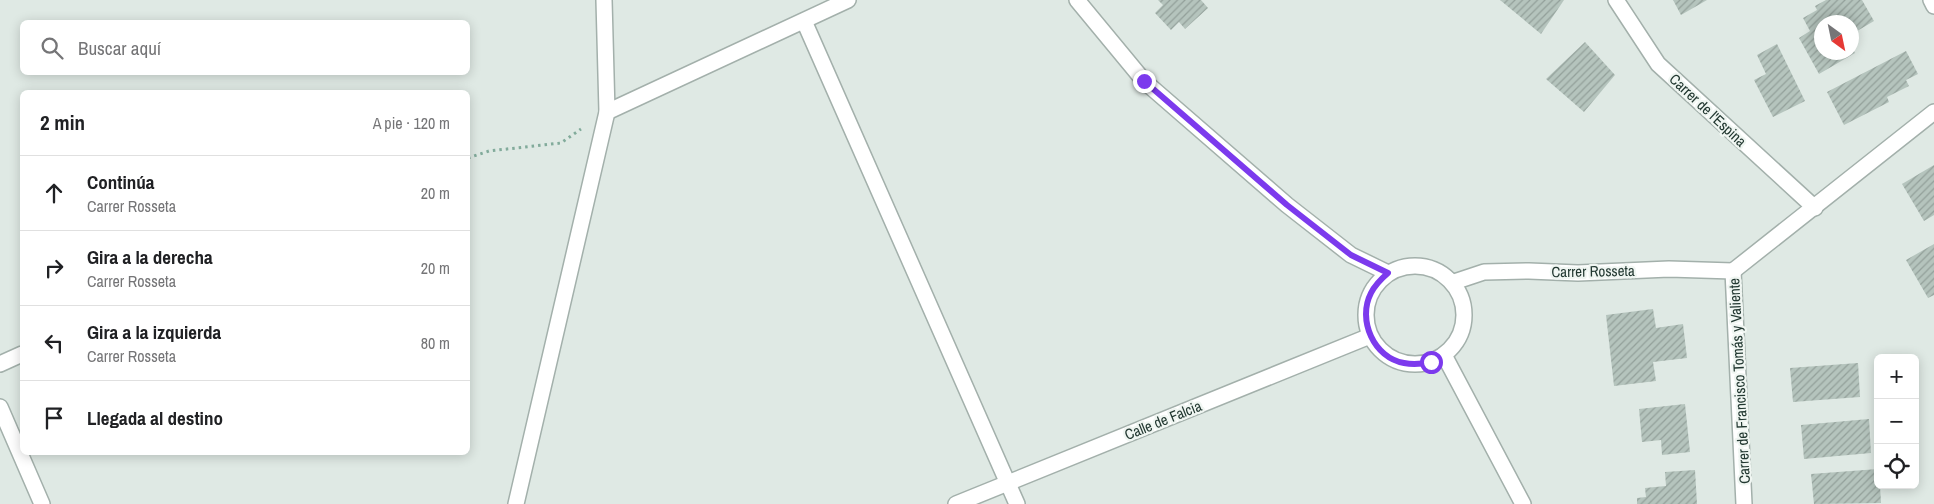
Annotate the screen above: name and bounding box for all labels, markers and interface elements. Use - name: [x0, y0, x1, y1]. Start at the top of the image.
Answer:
- north arrow: [1814, 15, 1859, 60]
- search box: [20, 20, 470, 75]
- icon: search: [38, 34, 66, 62]
- text: Buscar aquí: [78, 35, 161, 61]
- street label: Carrer de l'Espina: [1665, 69, 1751, 151]
- route end: [1133, 70, 1156, 93]
- text: 2 min: [40, 108, 85, 137]
- text: A pie · 120 m: [373, 112, 450, 134]
- text: Continúa: [87, 169, 155, 195]
- icon: ahead: [40, 179, 68, 207]
- text: 20 m: [421, 182, 450, 204]
- text: Carrer Rosseta: [87, 195, 176, 217]
- text: Gira a la derecha: [87, 244, 213, 270]
- icon: right: [40, 254, 68, 282]
- text: 20 m: [421, 257, 450, 279]
- street label: Carrer Rosseta: [1551, 260, 1635, 282]
- text: Carrer Rosseta: [87, 270, 176, 292]
- street label: Carrer de Francisco Tomás y Valiente: [1723, 277, 1755, 484]
- text: Gira a la izquierda: [87, 319, 221, 345]
- icon: left: [40, 329, 68, 357]
- text: 80 m: [421, 332, 450, 354]
- text: Carrer Rosseta: [87, 345, 176, 367]
- route start: [1420, 351, 1443, 374]
- map controls: [1874, 354, 1919, 489]
- button: +: [1874, 354, 1919, 399]
- street label: Calle de Falcia: [1121, 395, 1205, 445]
- button: −: [1874, 399, 1919, 444]
- icon: arrive: [40, 404, 68, 432]
- text: Llegada al destino: [87, 405, 223, 431]
- button: locate: [1874, 444, 1919, 489]

